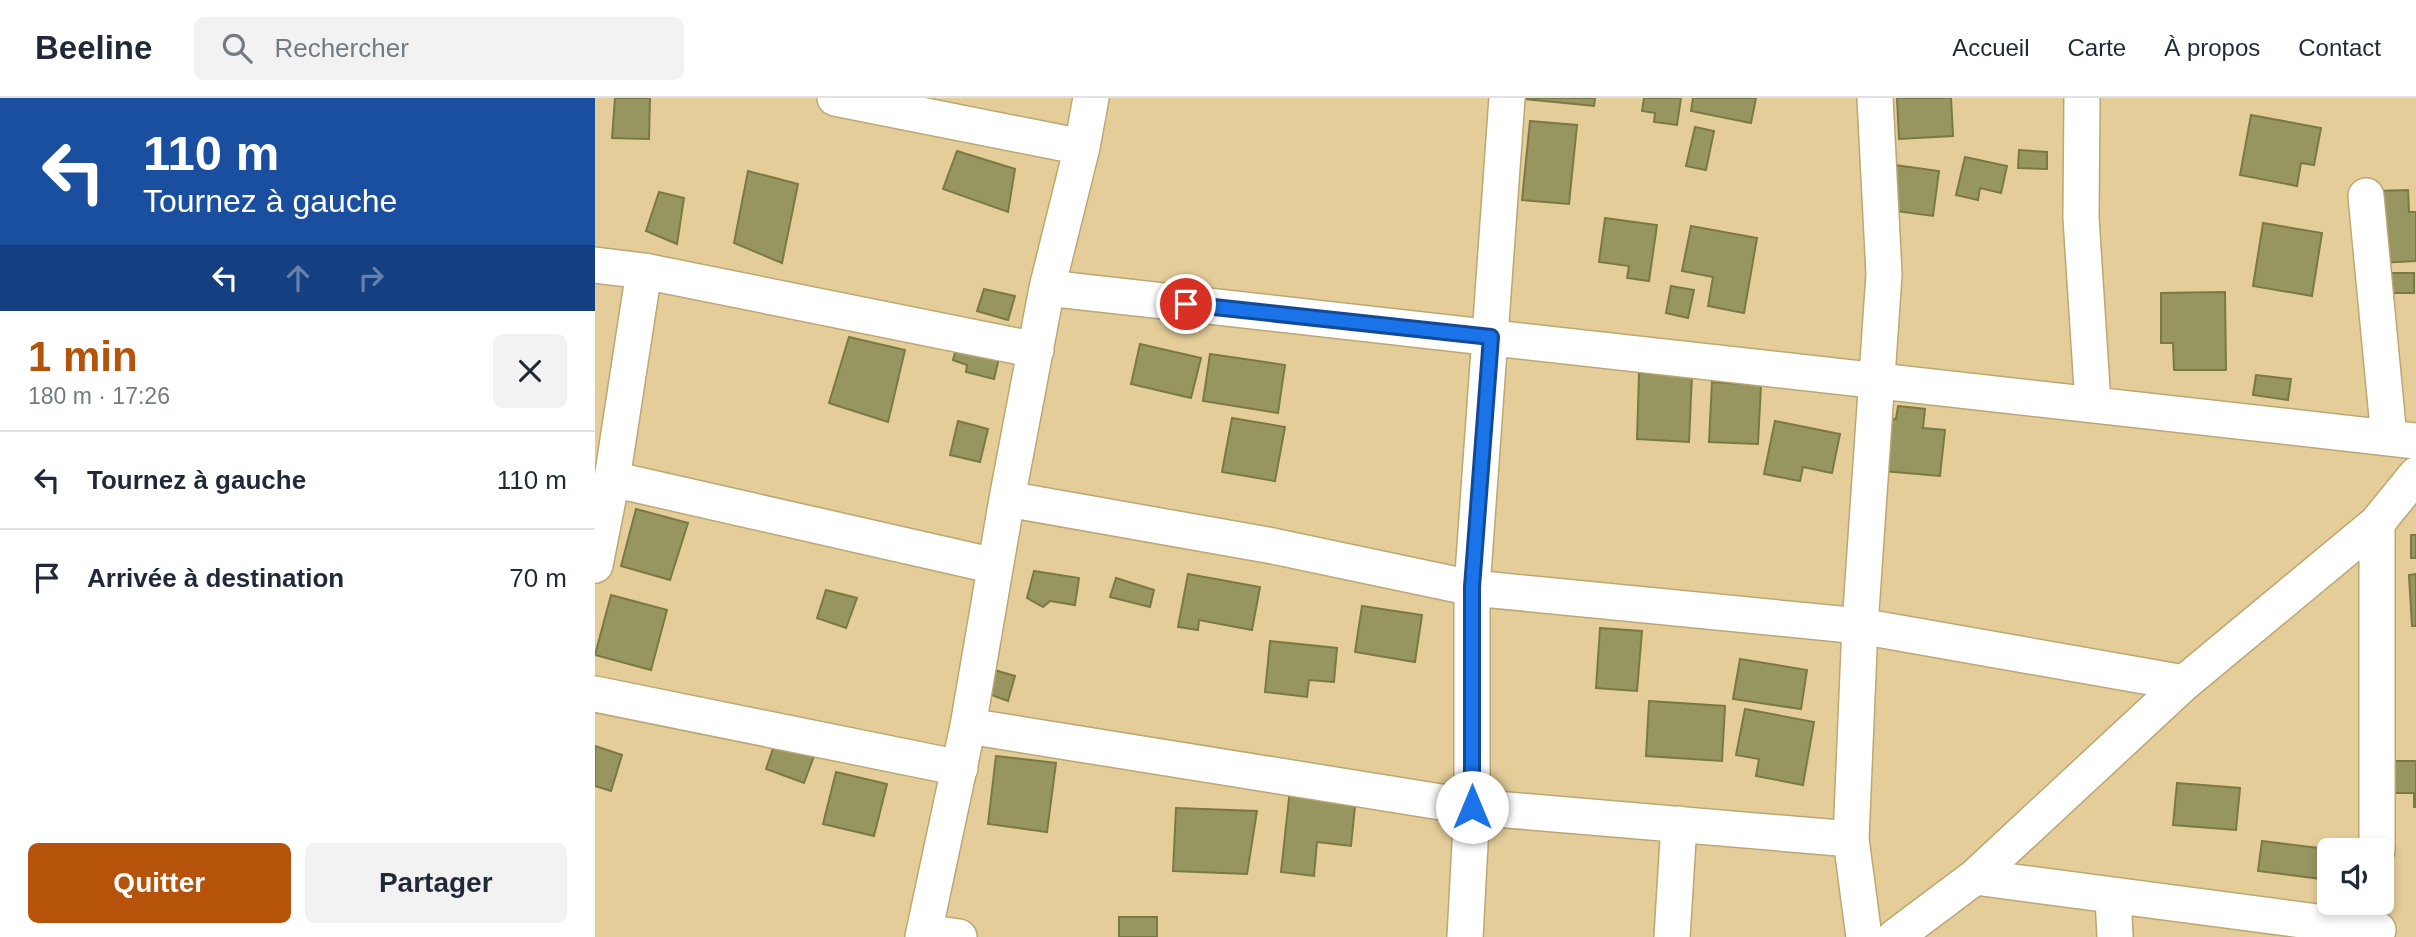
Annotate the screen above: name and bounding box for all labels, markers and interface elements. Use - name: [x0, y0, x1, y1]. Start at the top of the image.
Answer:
- search box: [194, 17, 684, 80]
- text: Beeline: [35, 29, 152, 66]
- icon: search: [218, 29, 256, 67]
- text: Rechercher: [274, 33, 409, 63]
- text: Accueil: [1952, 34, 2030, 61]
- text: Carte: [2068, 34, 2126, 61]
- text: À propos: [2164, 34, 2260, 61]
- text: Contact: [2298, 34, 2381, 61]
- icon: left: [28, 126, 119, 217]
- text: 110 m: [143, 126, 279, 180]
- text: Tournez à gauche: [143, 183, 397, 219]
- icon: left: [206, 259, 244, 297]
- icon: ahead: [279, 259, 317, 297]
- icon: right: [352, 259, 390, 297]
- pin: [1156, 274, 1216, 334]
- icon: arrive: [1167, 285, 1205, 323]
- text: 1 min: [28, 333, 138, 380]
- button: close: [493, 334, 567, 408]
- text: 180 m · 17:26: [28, 383, 170, 409]
- icon: left: [28, 461, 66, 499]
- text: Tournez à gauche: [87, 465, 306, 495]
- text: 110 m: [497, 465, 567, 495]
- icon: arrive: [28, 559, 66, 597]
- text: Arrivée à destination: [87, 563, 344, 593]
- text: 70 m: [509, 563, 567, 593]
- position arrow: [1435, 770, 1509, 844]
- map controls: [2317, 838, 2394, 915]
- button: sound: [2317, 838, 2394, 915]
- button: Quitter: [28, 843, 291, 923]
- button: Partager: [305, 843, 567, 923]

